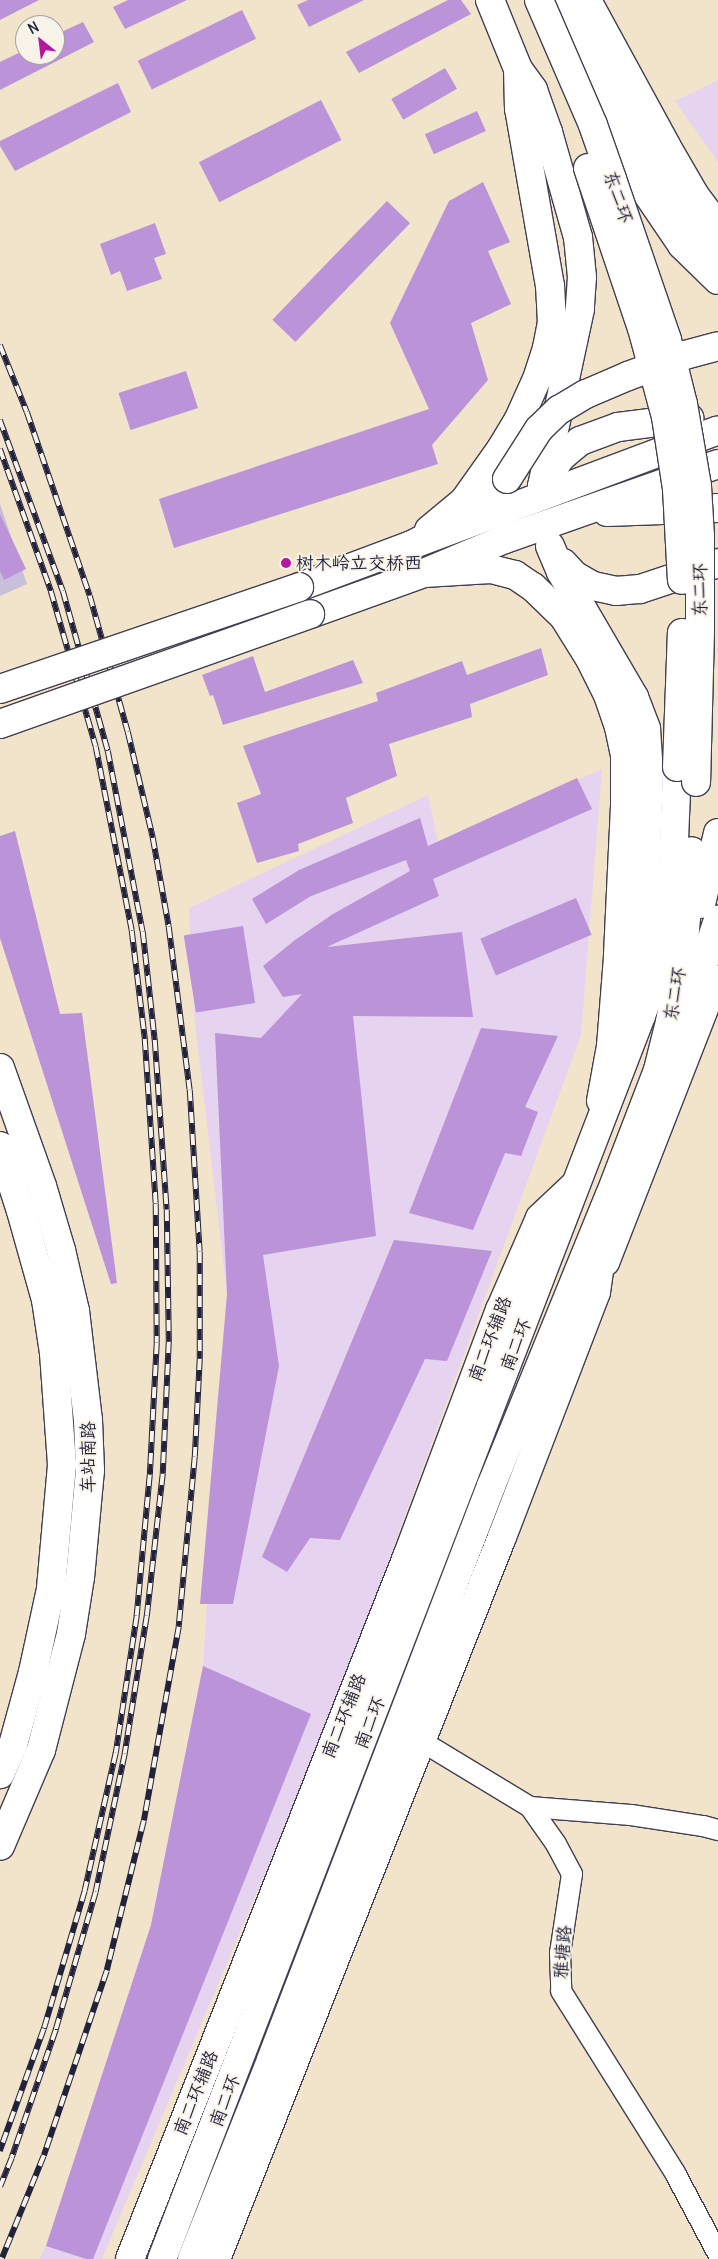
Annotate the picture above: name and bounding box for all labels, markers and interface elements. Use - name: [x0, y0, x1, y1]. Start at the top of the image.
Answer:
- north arrow: [15, 15, 65, 65]
- text: N: [25, 18, 42, 38]
- street label: 东二环: [599, 168, 637, 226]
- place label: 树木岭立交桥西: [296, 552, 422, 574]
- marker: 树木岭立交桥西: [280, 557, 292, 569]
- street label: 东二环: [689, 563, 711, 617]
- street label: 东二环: [660, 966, 690, 1022]
- street label: 南二环辅路: [464, 1293, 516, 1385]
- street label: 南二环: [496, 1316, 536, 1374]
- street label: 车站南路: [77, 1421, 99, 1493]
- street label: 南二环辅路: [317, 1670, 371, 1762]
- street label: 南二环: [350, 1694, 390, 1752]
- street label: 雅塘路: [550, 1924, 576, 1980]
- street label: 南二环辅路: [169, 2047, 223, 2139]
- street label: 南二环: [205, 2072, 245, 2130]

